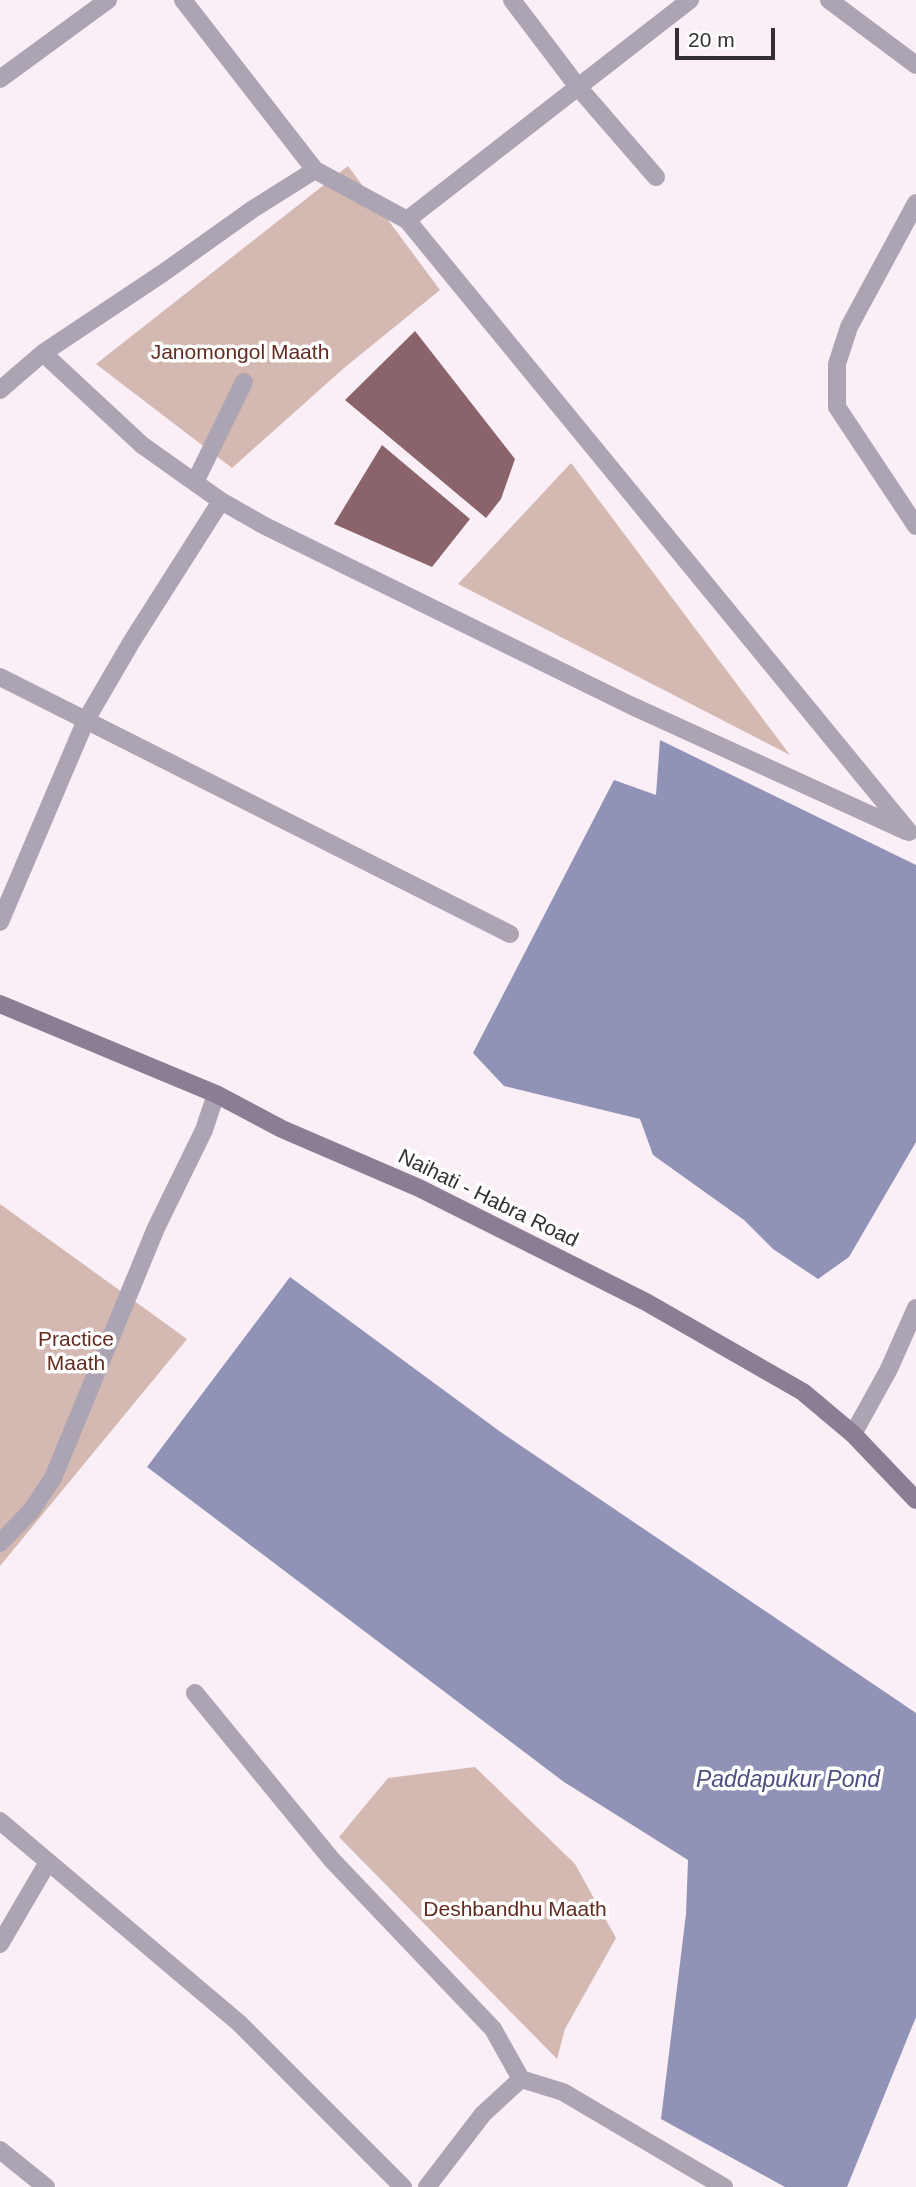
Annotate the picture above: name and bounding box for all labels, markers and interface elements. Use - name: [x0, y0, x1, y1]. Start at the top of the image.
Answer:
- scale bar: [678, 14, 778, 58]
- text: 20 m: [688, 28, 735, 51]
- park label: Janomongol Maath: [151, 340, 329, 366]
- street label: Naihati - Habra Road: [394, 1144, 582, 1254]
- park label: Practice Maath: [38, 1327, 114, 1377]
- water label: Paddapukur Pond: [696, 1767, 880, 1795]
- park label: Deshbandhu Maath: [423, 1897, 607, 1923]

